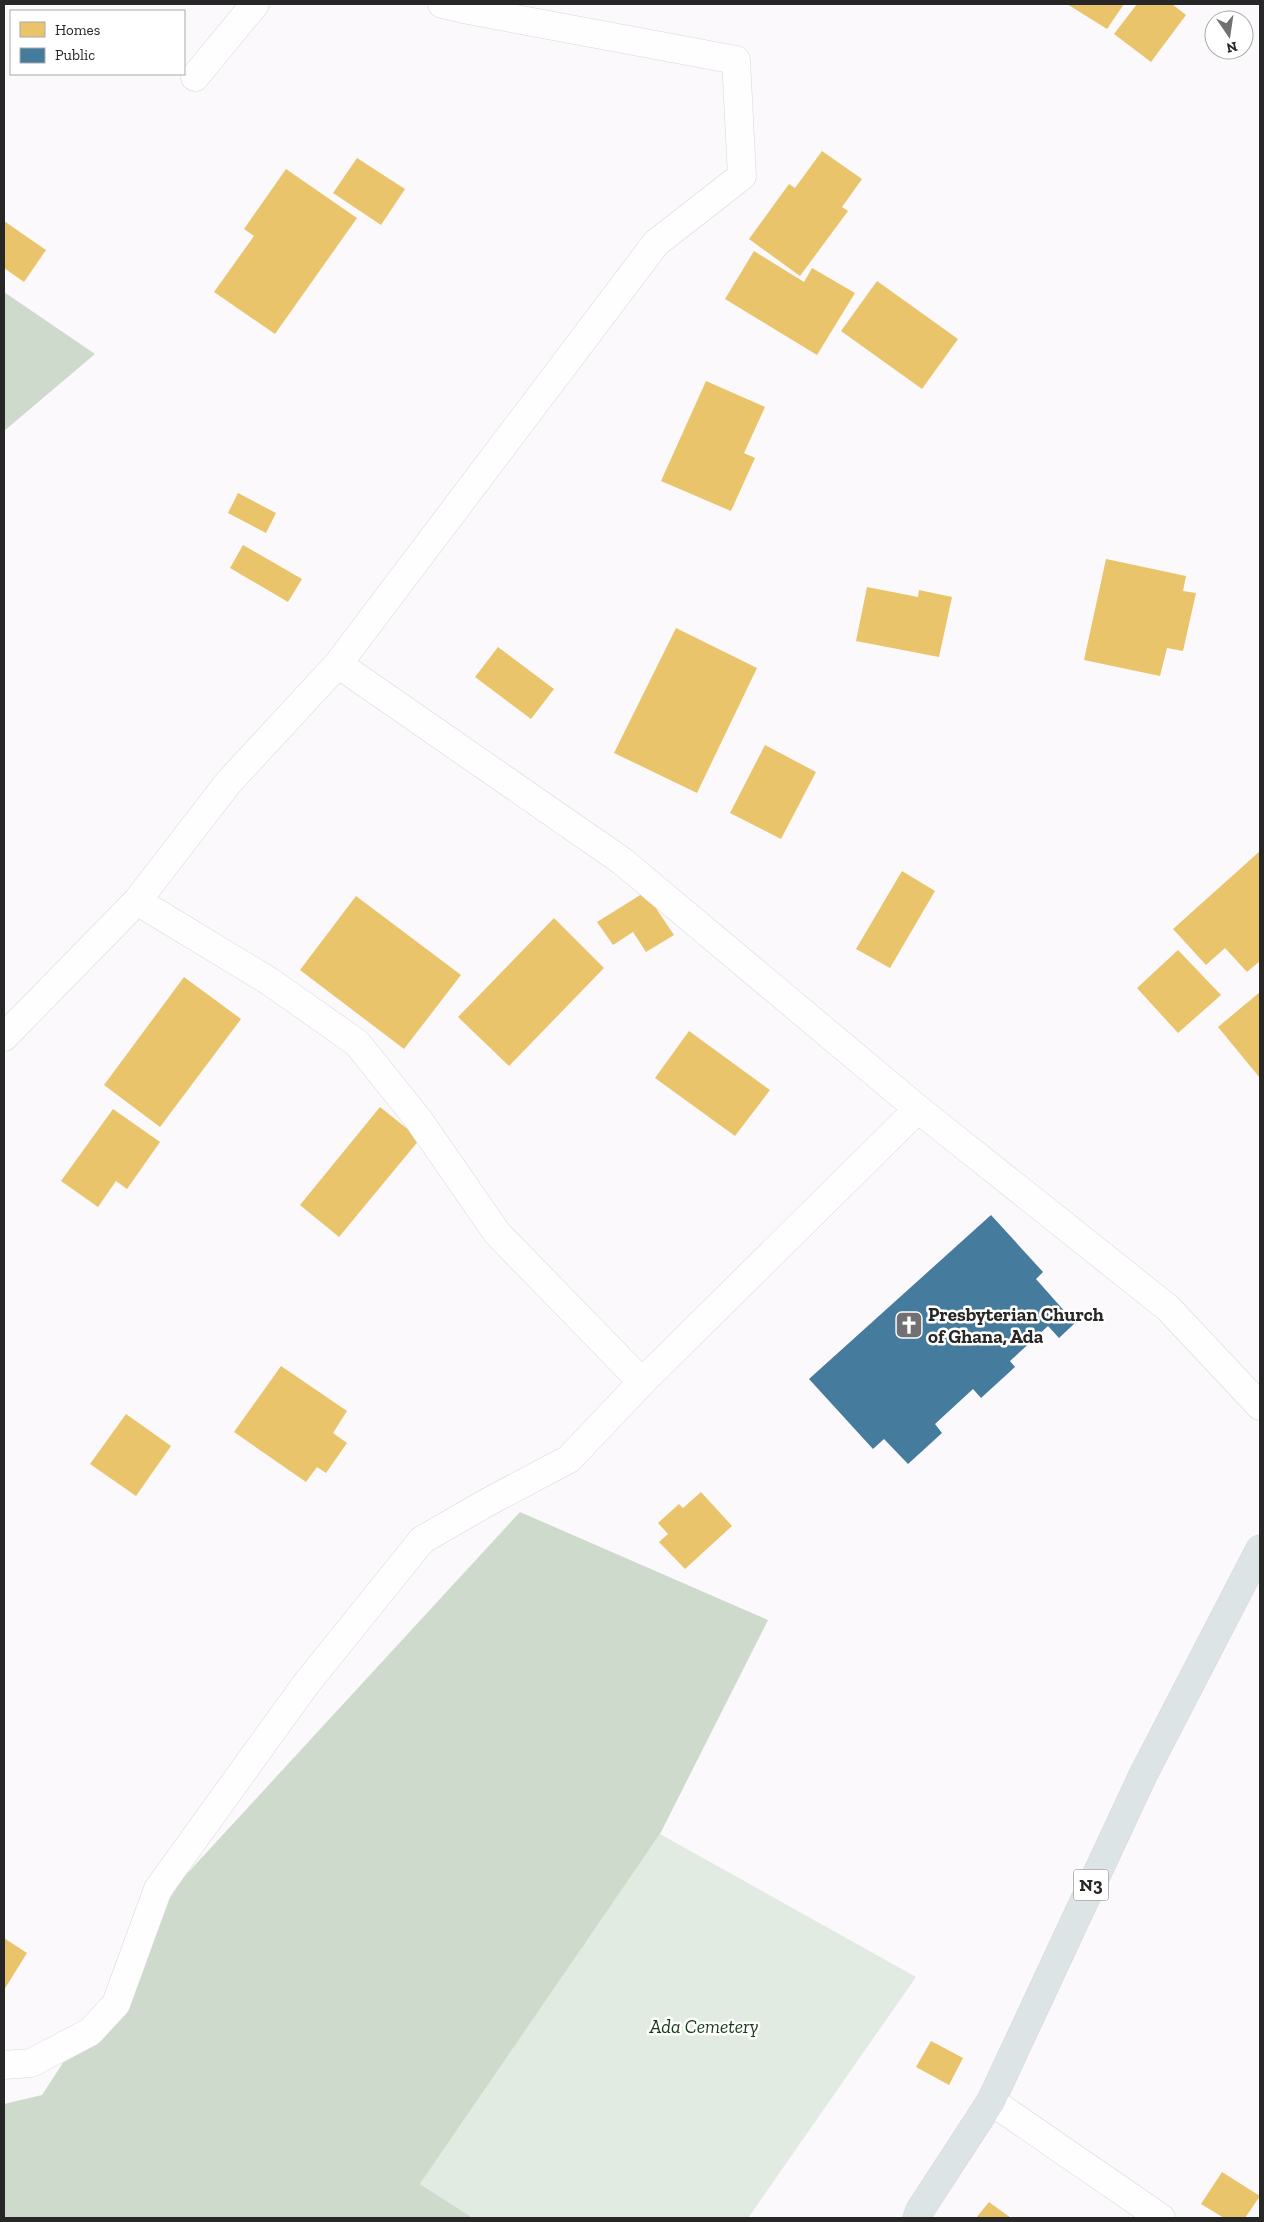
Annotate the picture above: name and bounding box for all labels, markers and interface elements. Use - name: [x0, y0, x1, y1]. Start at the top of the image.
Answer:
- legend: [10, 10, 185, 75]
- north arrow: [1204, 10, 1254, 60]
- text: Homes: [55, 21, 100, 39]
- text: N: [1224, 38, 1239, 57]
- text: Public: [55, 46, 95, 64]
- place label: Presbyterian Church of Ghana, Ada: [928, 1303, 1104, 1348]
- church icon: Presbyterian Church of Ghana, Ada: [894, 1310, 924, 1340]
- road number: N3: [1074, 1870, 1108, 1900]
- park label: Ada Cemetery: [649, 2015, 759, 2038]

